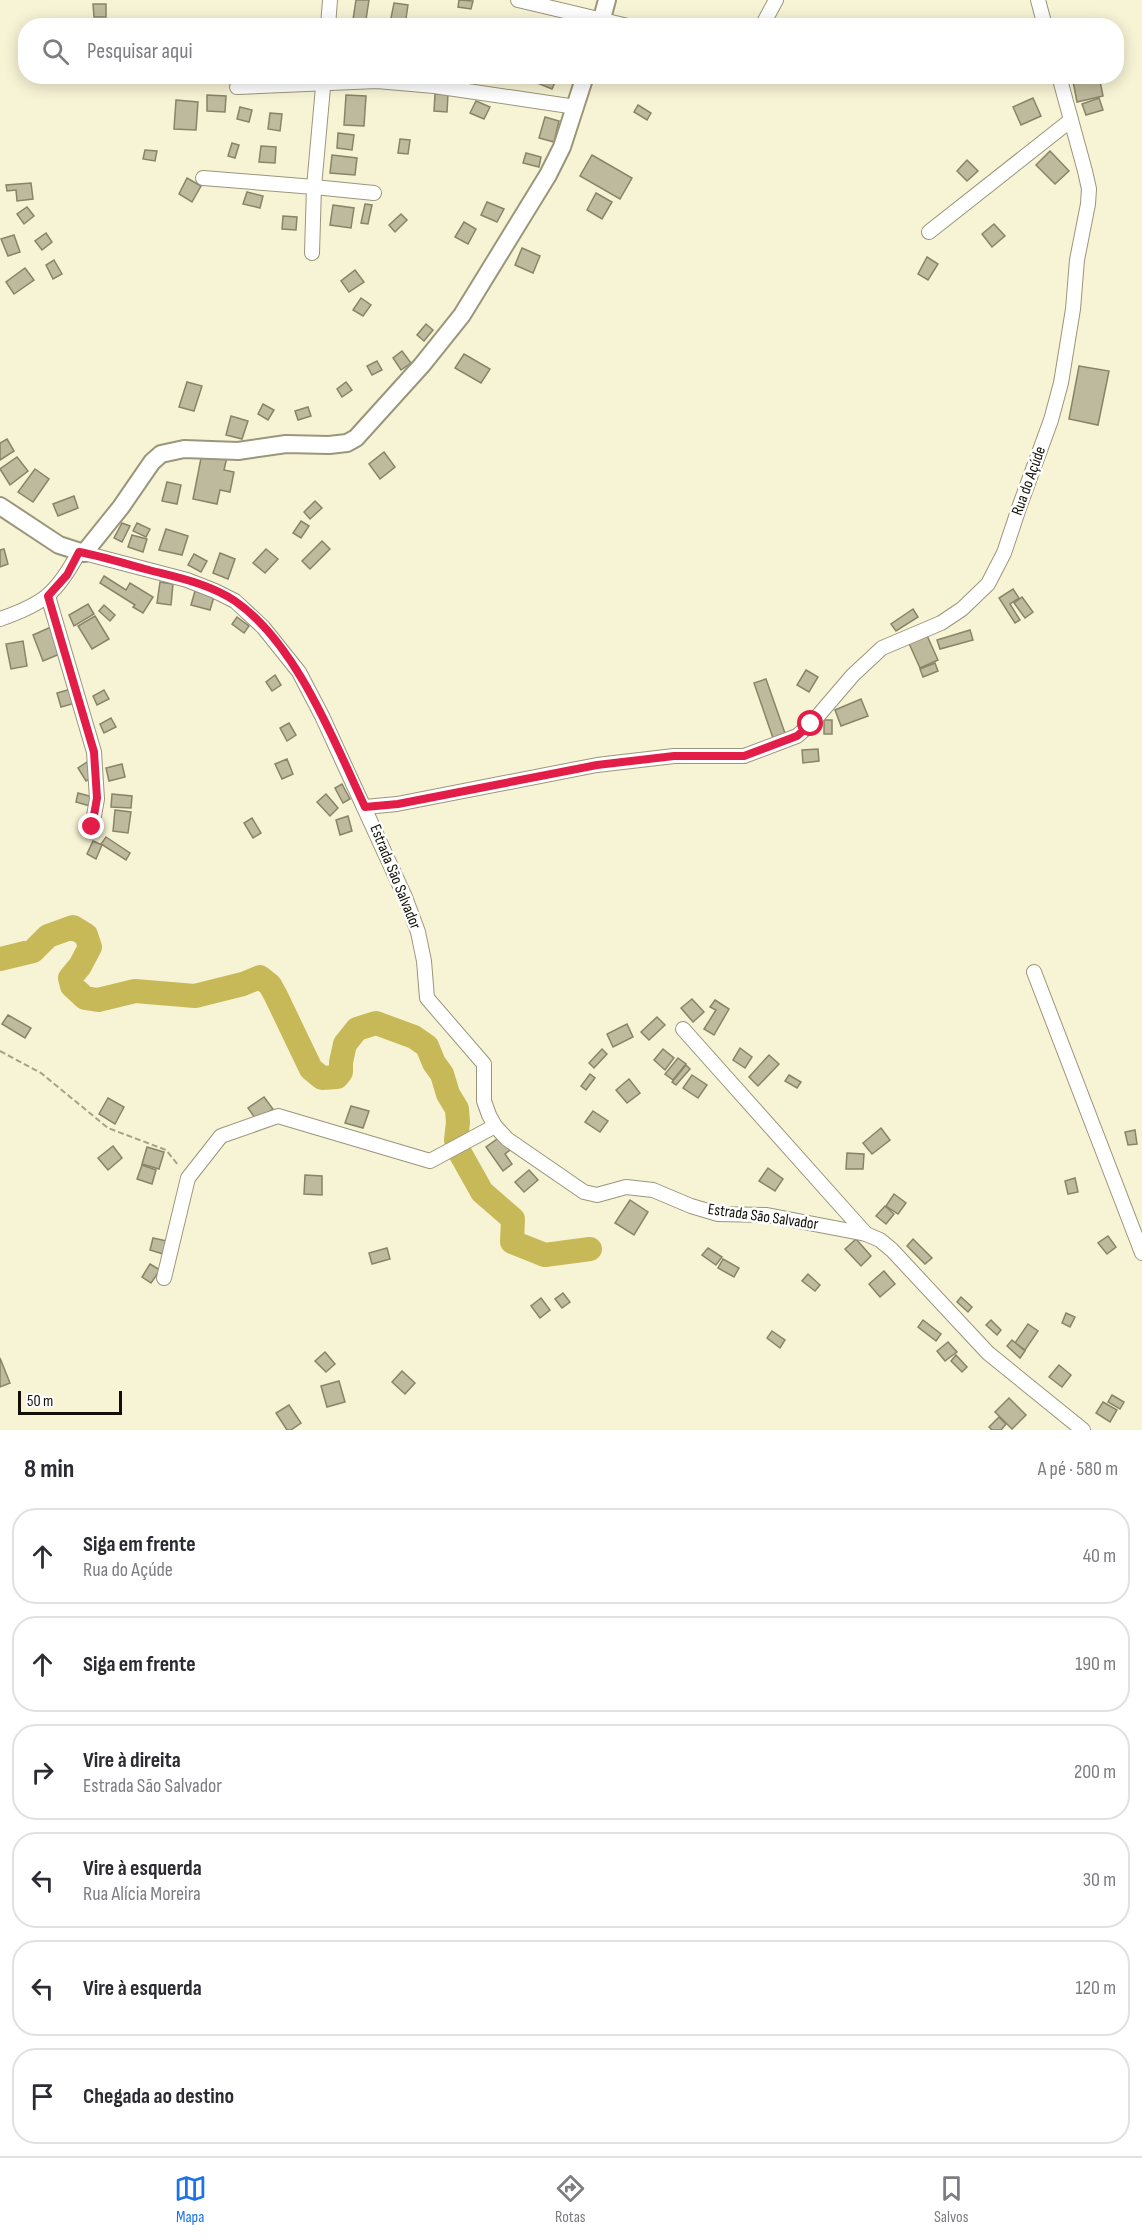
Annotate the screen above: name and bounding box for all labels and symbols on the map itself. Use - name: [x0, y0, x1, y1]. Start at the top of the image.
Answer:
- street label: Rua do Açúde: [1008, 444, 1050, 518]
- route start: [797, 710, 823, 736]
- route end: [78, 813, 104, 839]
- street label: Estrada São Salvador: [365, 822, 425, 933]
- street label: Estrada São Salvador: [707, 1200, 820, 1234]
- scale bar: [18, 1388, 122, 1416]

